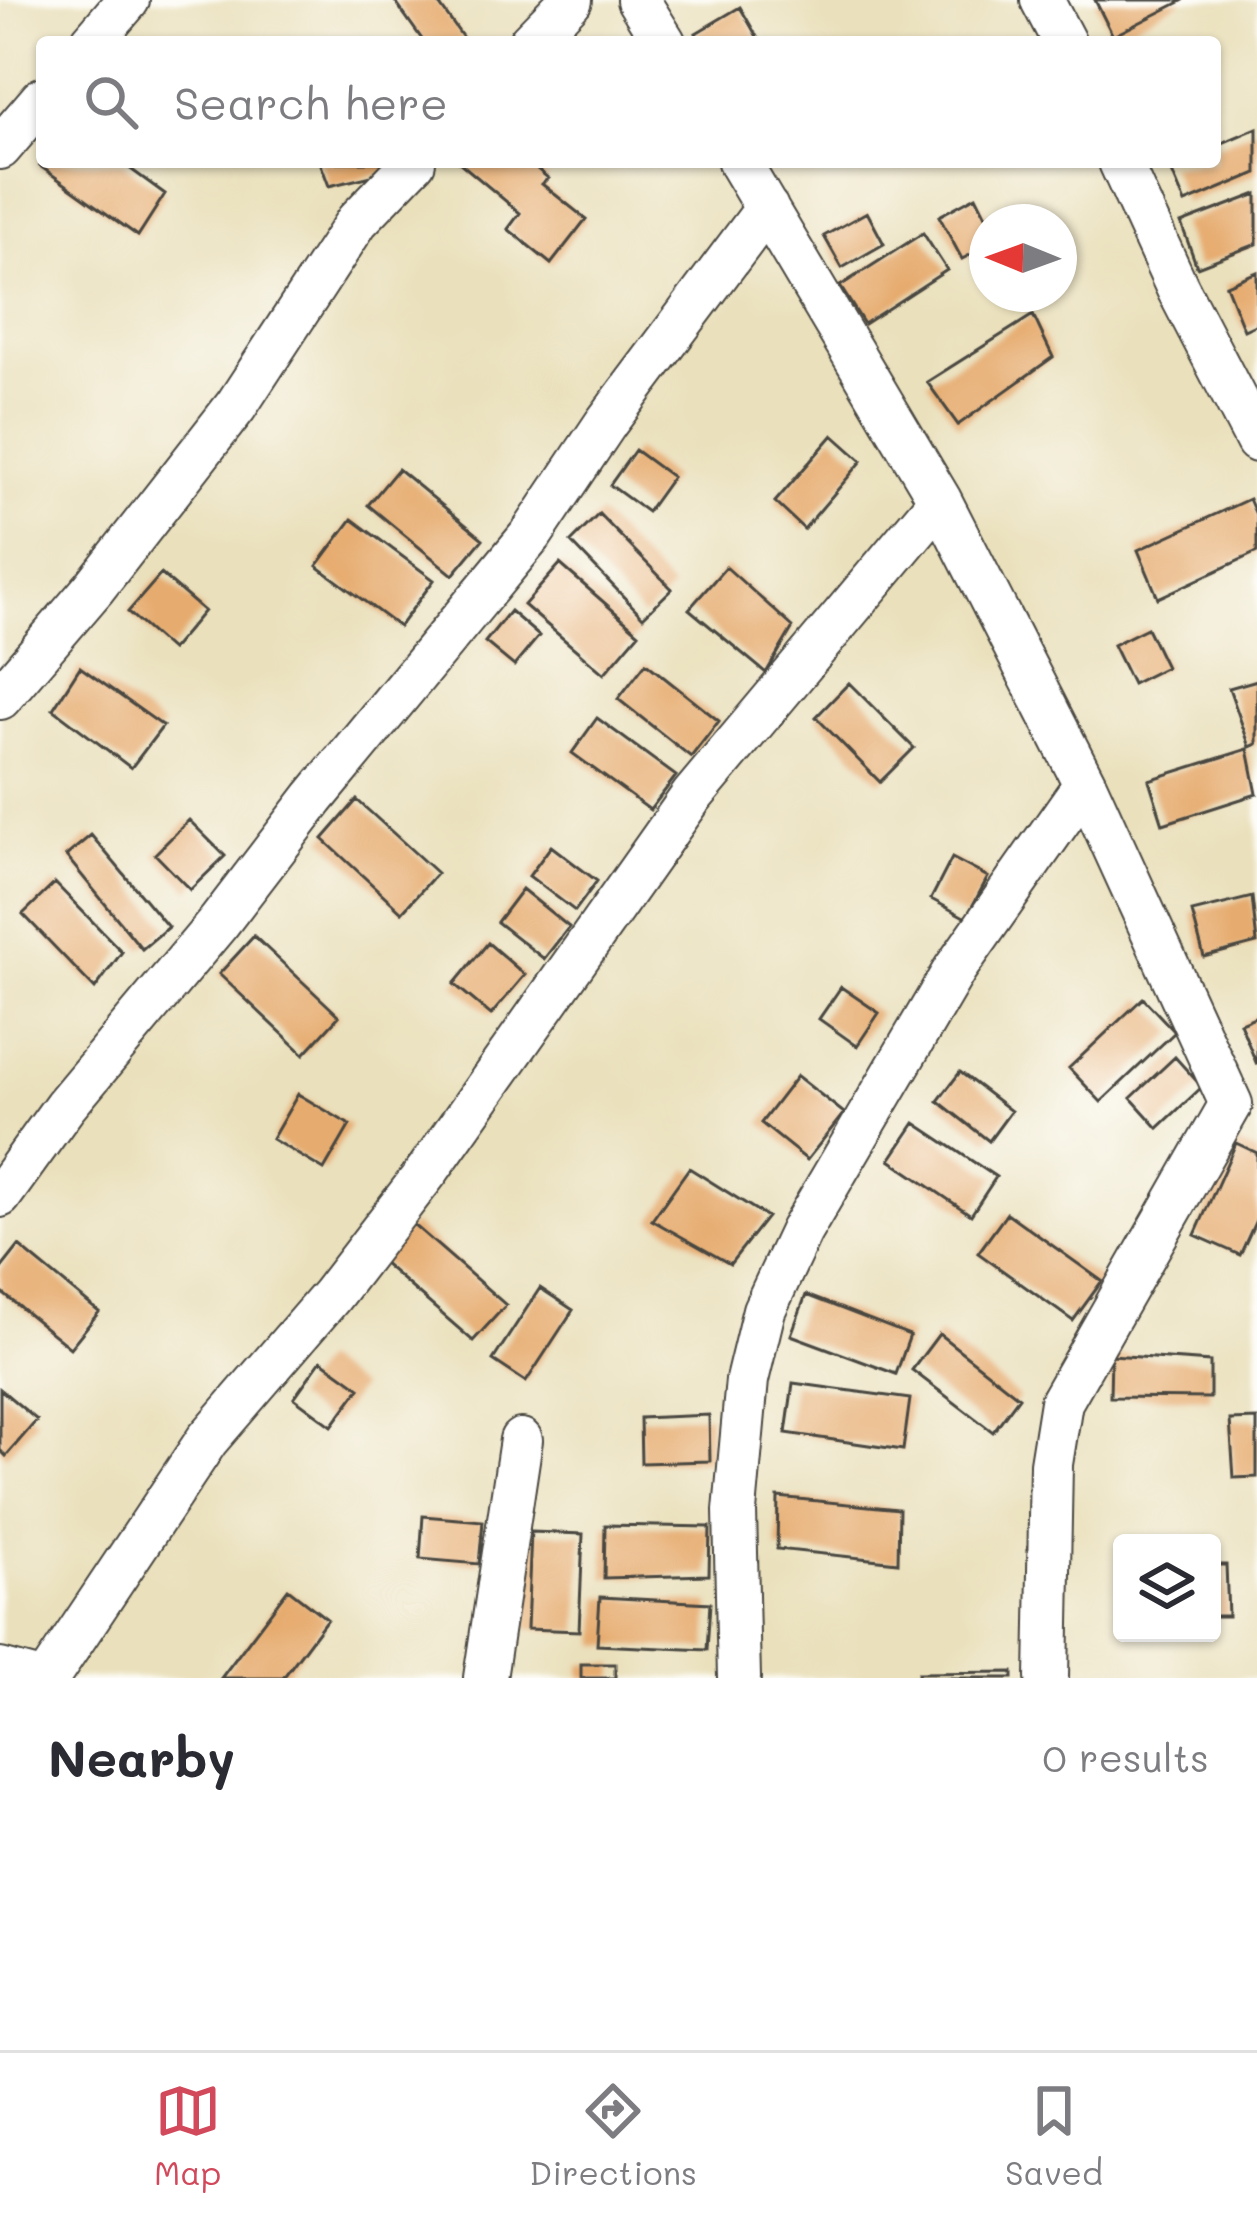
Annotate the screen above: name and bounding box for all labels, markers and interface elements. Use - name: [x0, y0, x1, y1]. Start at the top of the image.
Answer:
- search box: [36, 36, 1221, 168]
- icon: search: [78, 69, 144, 135]
- text: Search here: [174, 73, 448, 131]
- north arrow: [969, 204, 1077, 312]
- map controls: [1113, 1534, 1221, 1642]
- button: layers: [1113, 1534, 1221, 1642]
- text: Nearby: [48, 1723, 235, 1790]
- text: 0 results: [1043, 1731, 1209, 1782]
- tab: Map: [154, 2078, 221, 2193]
- tab: Directions: [529, 2078, 697, 2193]
- tab: Saved: [1005, 2078, 1103, 2193]

